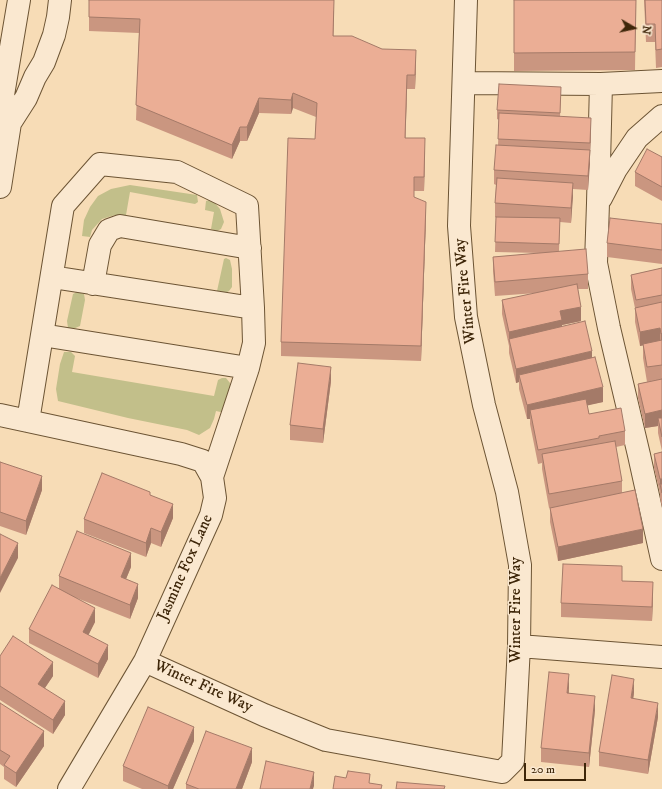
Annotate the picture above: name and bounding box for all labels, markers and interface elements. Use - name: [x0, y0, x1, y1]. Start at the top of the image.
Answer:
- north arrow: [614, 8, 654, 48]
- text: N: [638, 24, 653, 35]
- street label: Winter Fire Way: [451, 237, 481, 345]
- street label: Jasmine Fox Lane: [154, 512, 218, 624]
- street label: Winter Fire Way: [507, 557, 527, 663]
- street label: Winter Fire Way: [151, 657, 255, 717]
- scale bar: [526, 755, 588, 781]
- text: 20 m: [531, 762, 555, 777]

